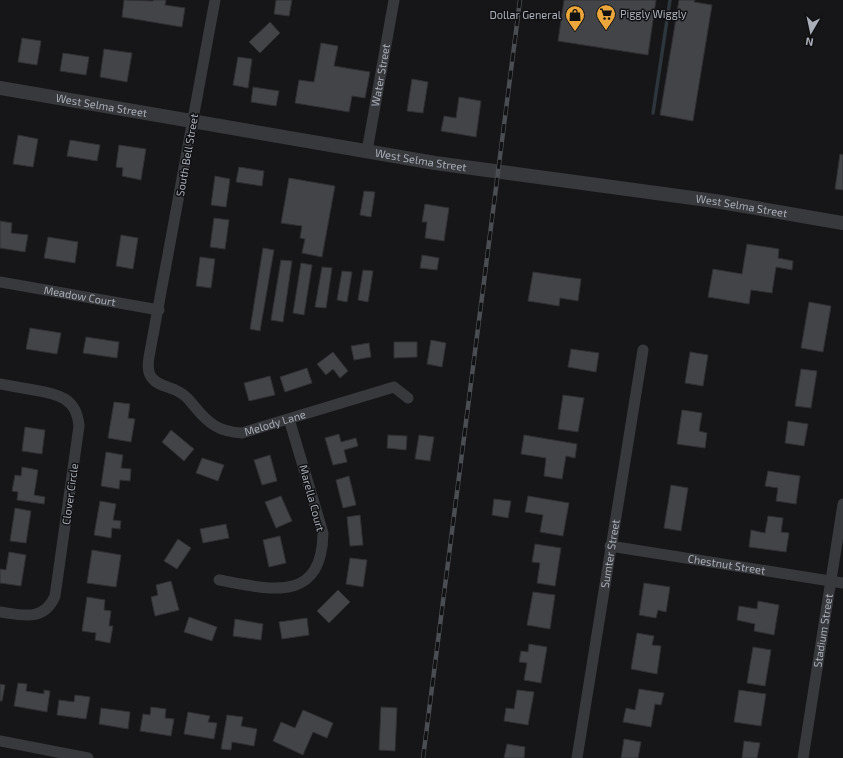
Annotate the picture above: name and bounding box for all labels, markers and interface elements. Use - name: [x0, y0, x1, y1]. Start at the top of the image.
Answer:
- supermarket icon: Piggly Wiggly: [595, 3, 617, 31]
- shop icon: Dollar General: [564, 4, 586, 32]
- place label: Piggly Wiggly: [620, 7, 687, 20]
- place label: Dollar General: [489, 8, 562, 21]
- north arrow: [791, 12, 831, 52]
- text: N: [804, 35, 814, 49]
- street label: Water Street: [368, 43, 392, 108]
- street label: West Selma Street: [55, 91, 148, 119]
- street label: South Bell Street: [173, 113, 200, 197]
- street label: West Selma Street: [374, 146, 468, 173]
- street label: West Selma Street: [695, 191, 788, 219]
- street label: Meadow Court: [43, 283, 117, 308]
- street label: Melody Lane: [243, 407, 307, 438]
- street label: Clover Circle: [59, 462, 80, 525]
- street label: Marella Court: [297, 463, 328, 533]
- street label: Sumter Street: [598, 518, 622, 589]
- street label: Chestnut Street: [687, 551, 766, 577]
- street label: Stadium Street: [810, 593, 835, 668]

